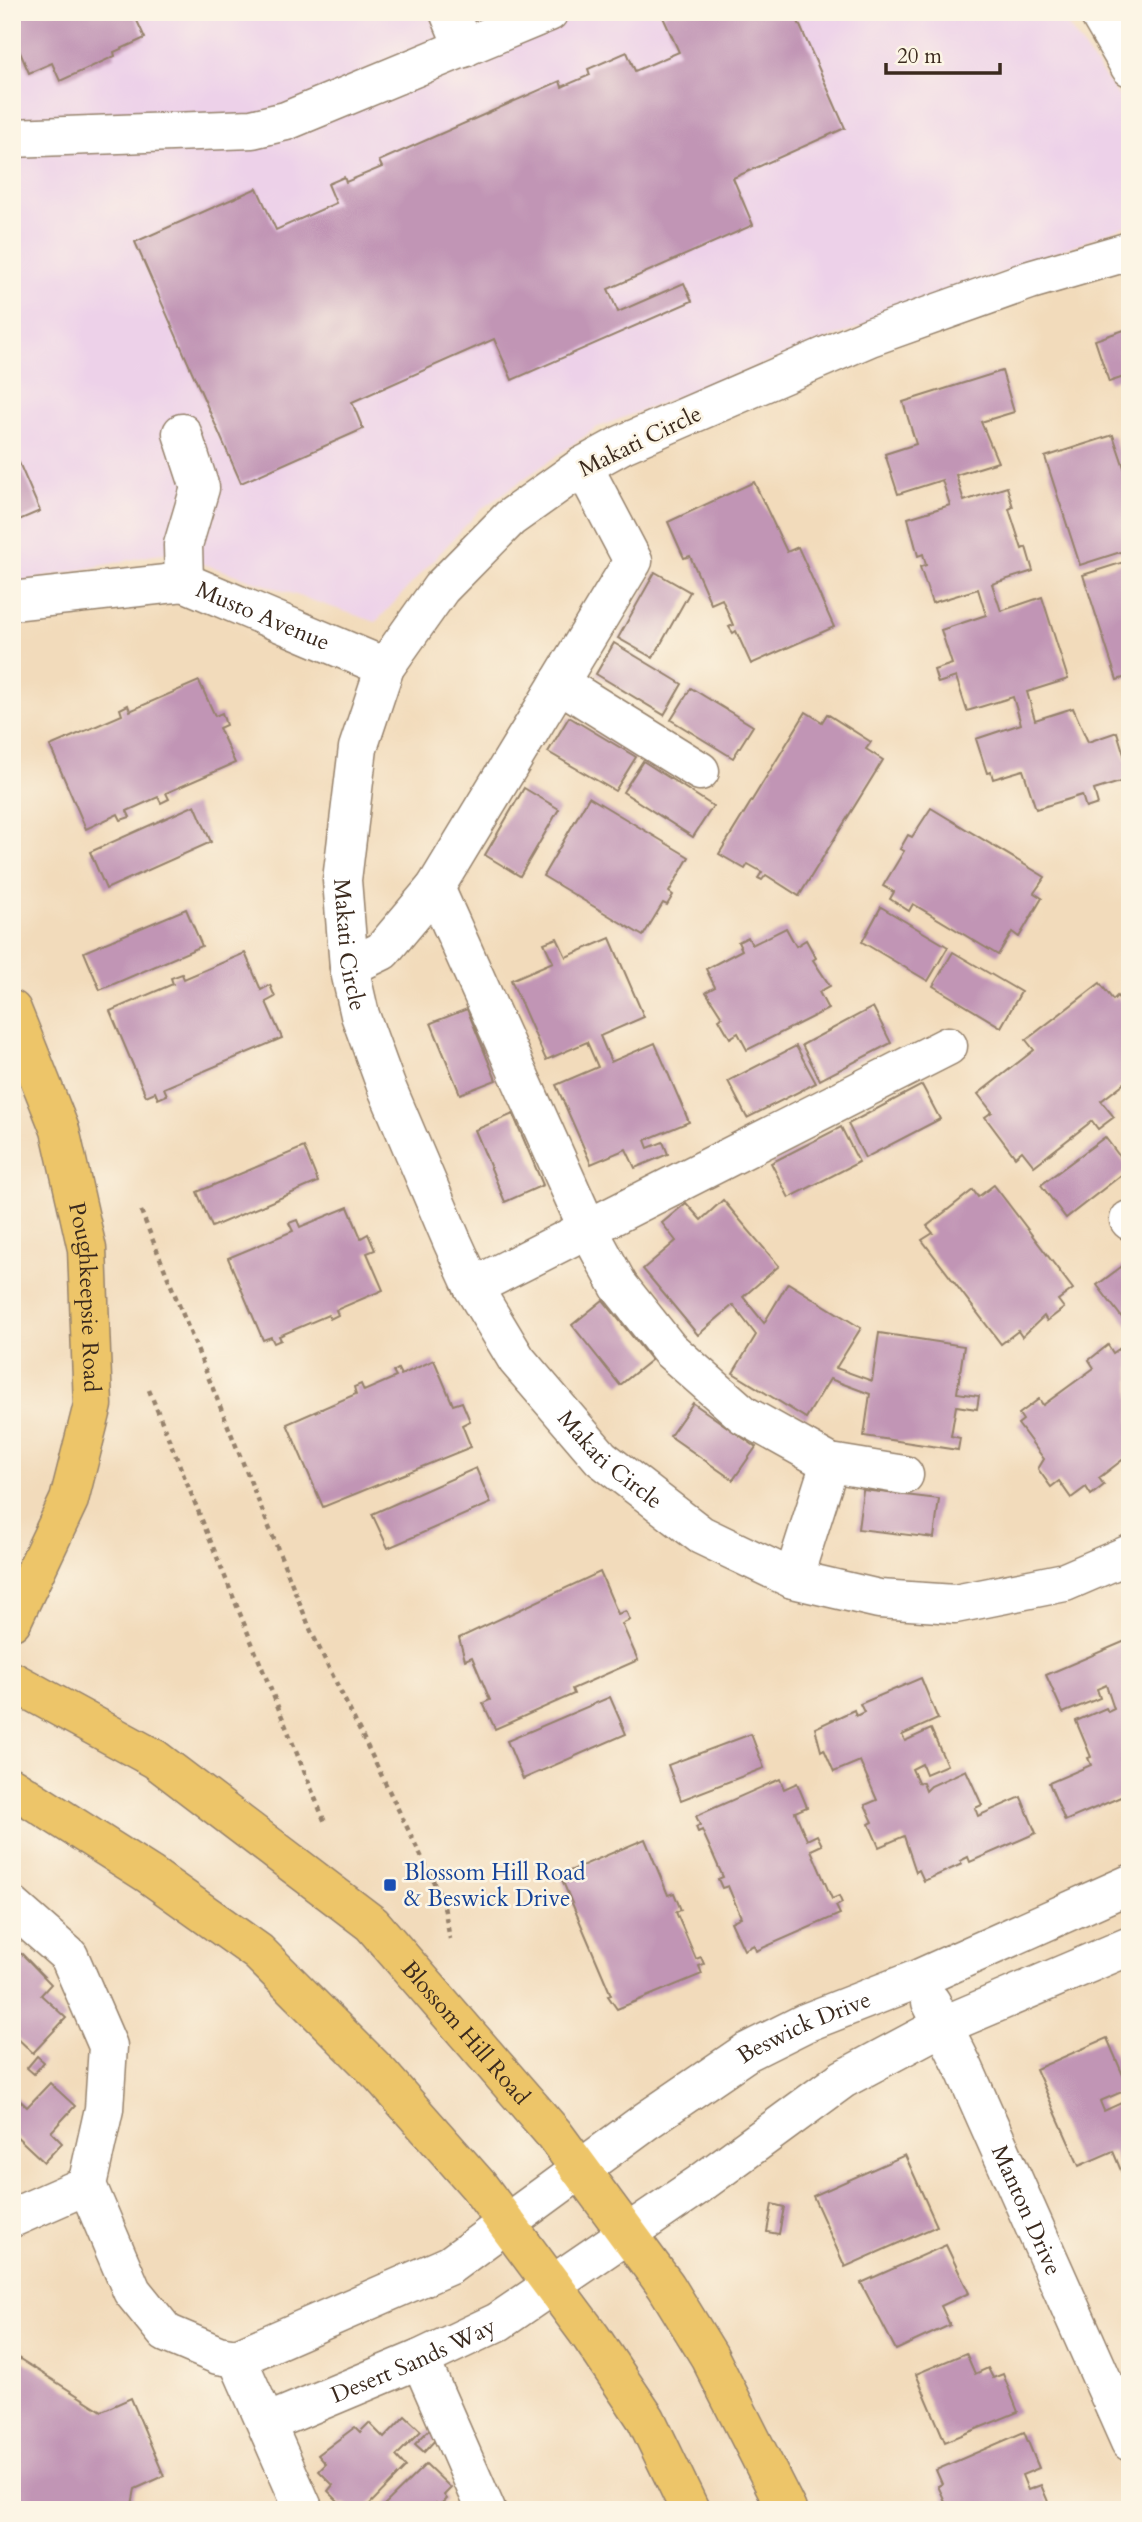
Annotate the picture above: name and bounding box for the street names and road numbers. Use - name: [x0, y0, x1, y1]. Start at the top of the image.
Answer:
- street label: Makati Circle: [573, 398, 707, 484]
- street label: Musto Avenue: [191, 573, 335, 658]
- street label: Makati Circle: [326, 877, 374, 1014]
- street label: Poughkeepsie Road: [61, 1199, 108, 1394]
- street label: Makati Circle: [551, 1403, 669, 1516]
- street label: Blossom Hill Road: [395, 1954, 538, 2112]
- street label: Beswick Drive: [730, 1983, 875, 2070]
- street label: Manton Drive: [984, 2140, 1069, 2280]
- street label: Desert Sands Way: [326, 2310, 501, 2410]

